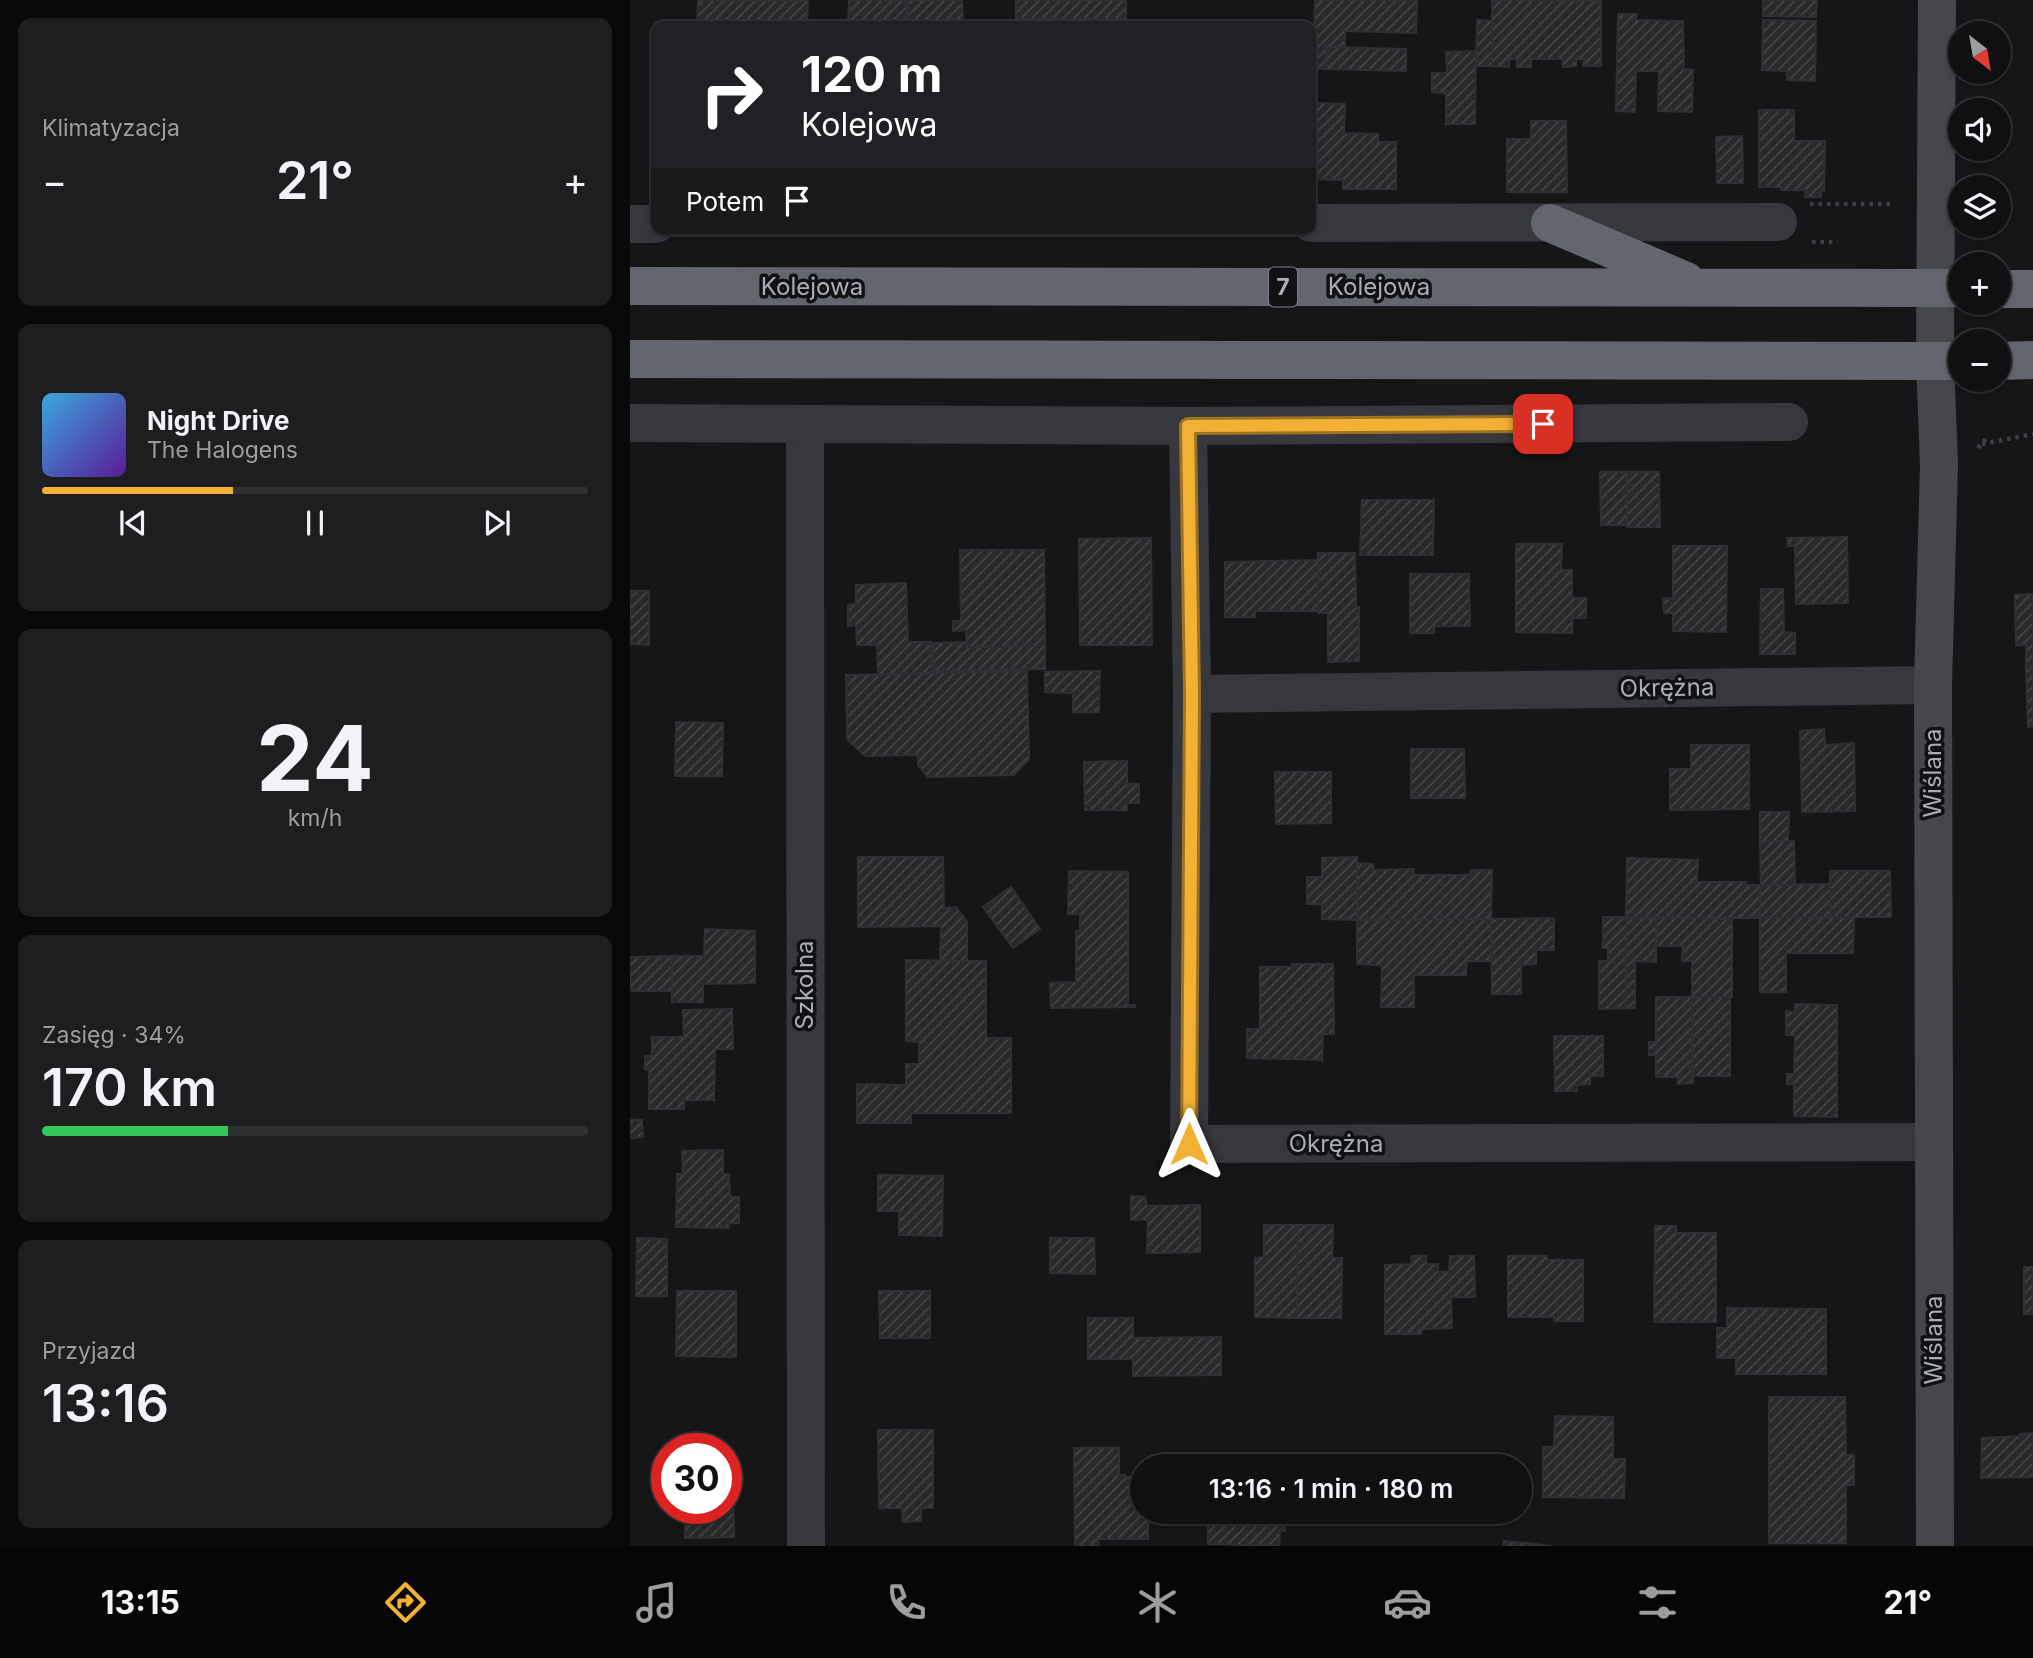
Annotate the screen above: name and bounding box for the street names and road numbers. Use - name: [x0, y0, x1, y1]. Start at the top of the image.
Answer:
- road number: 7: [1269, 268, 1297, 306]
- street label: Kolejowa: [761, 272, 863, 301]
- street label: Kolejowa: [1328, 272, 1430, 301]
- street label: Okrężna: [1619, 672, 1715, 703]
- street label: Wiślana: [1918, 728, 1947, 818]
- street label: Szkolna: [790, 940, 819, 1030]
- street label: Okrężna: [1289, 1129, 1383, 1158]
- street label: Wiślana: [1919, 1295, 1948, 1385]

